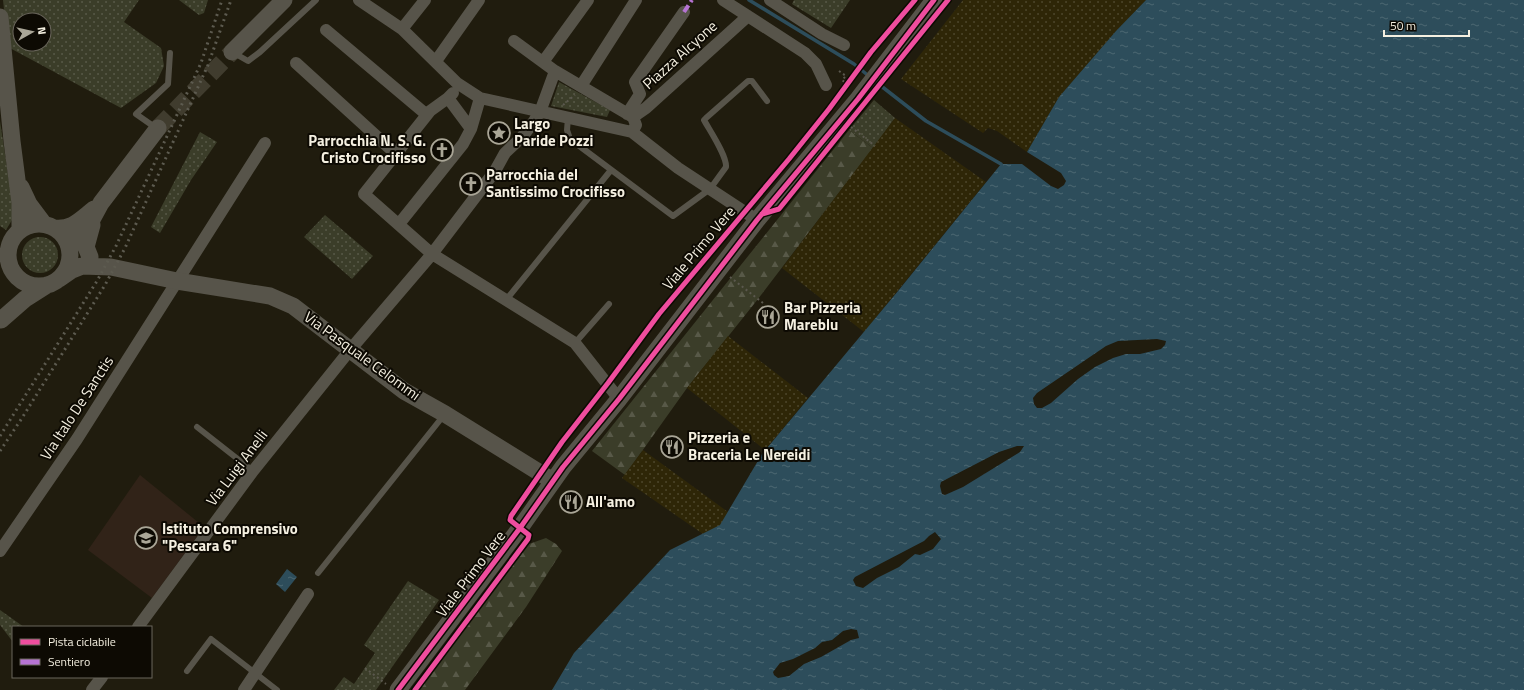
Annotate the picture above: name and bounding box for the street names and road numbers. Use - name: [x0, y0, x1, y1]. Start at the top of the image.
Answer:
- street label: Piazza Alcyone: [637, 15, 722, 95]
- street label: Viale Primo Vere: [657, 201, 741, 295]
- street label: Via Pasquale Celommi: [299, 305, 425, 406]
- street label: Via Italo De Sanctis: [34, 351, 119, 464]
- street label: Via Luigi Anelli: [200, 425, 273, 511]
- street label: Viale Primo Vere: [430, 525, 511, 622]

